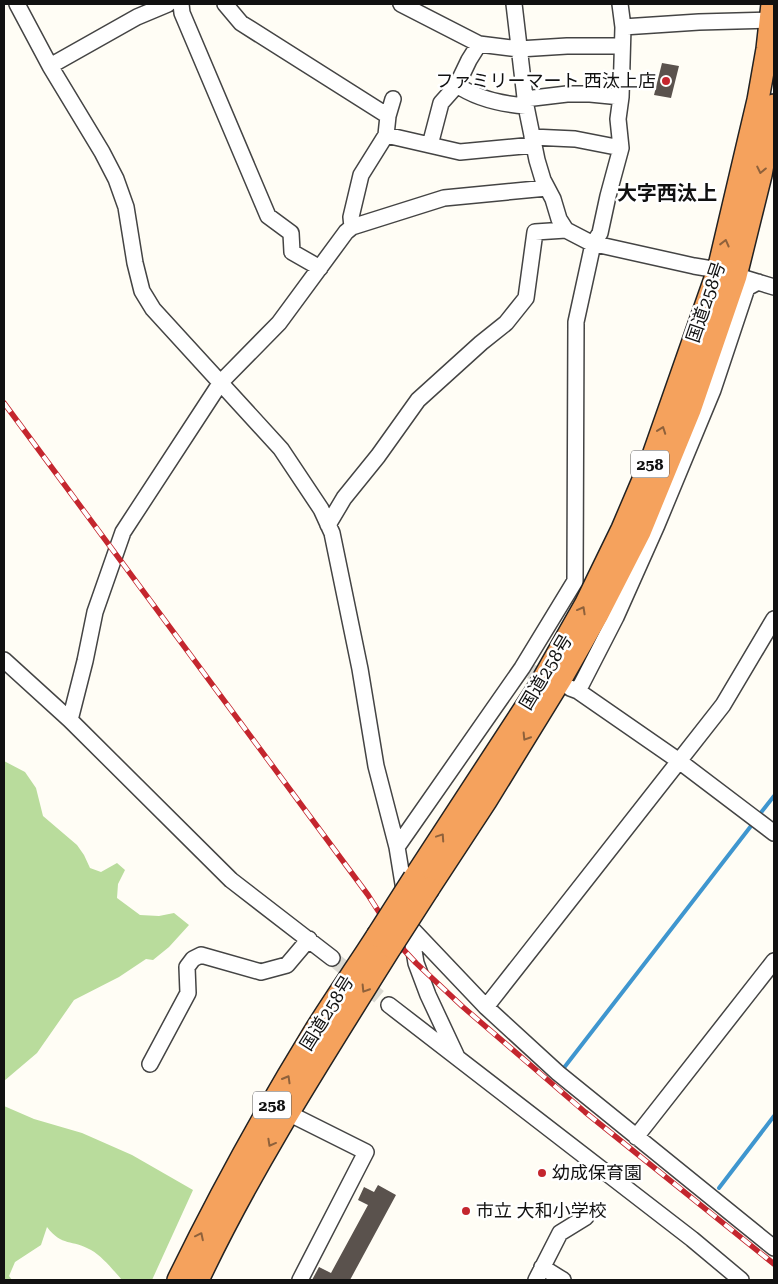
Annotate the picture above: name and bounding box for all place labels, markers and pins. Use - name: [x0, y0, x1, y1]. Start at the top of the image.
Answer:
- place label: ファミリーマート 西汰上店: [435, 70, 656, 91]
- marker: ファミリーマート 西汰上店: [660, 75, 672, 87]
- place label: 幼成保育園: [552, 1162, 642, 1183]
- marker: 幼成保育園: [536, 1167, 548, 1179]
- place label: 市立 大和小学校: [476, 1200, 607, 1221]
- marker: 市立 大和小学校: [460, 1205, 472, 1217]

